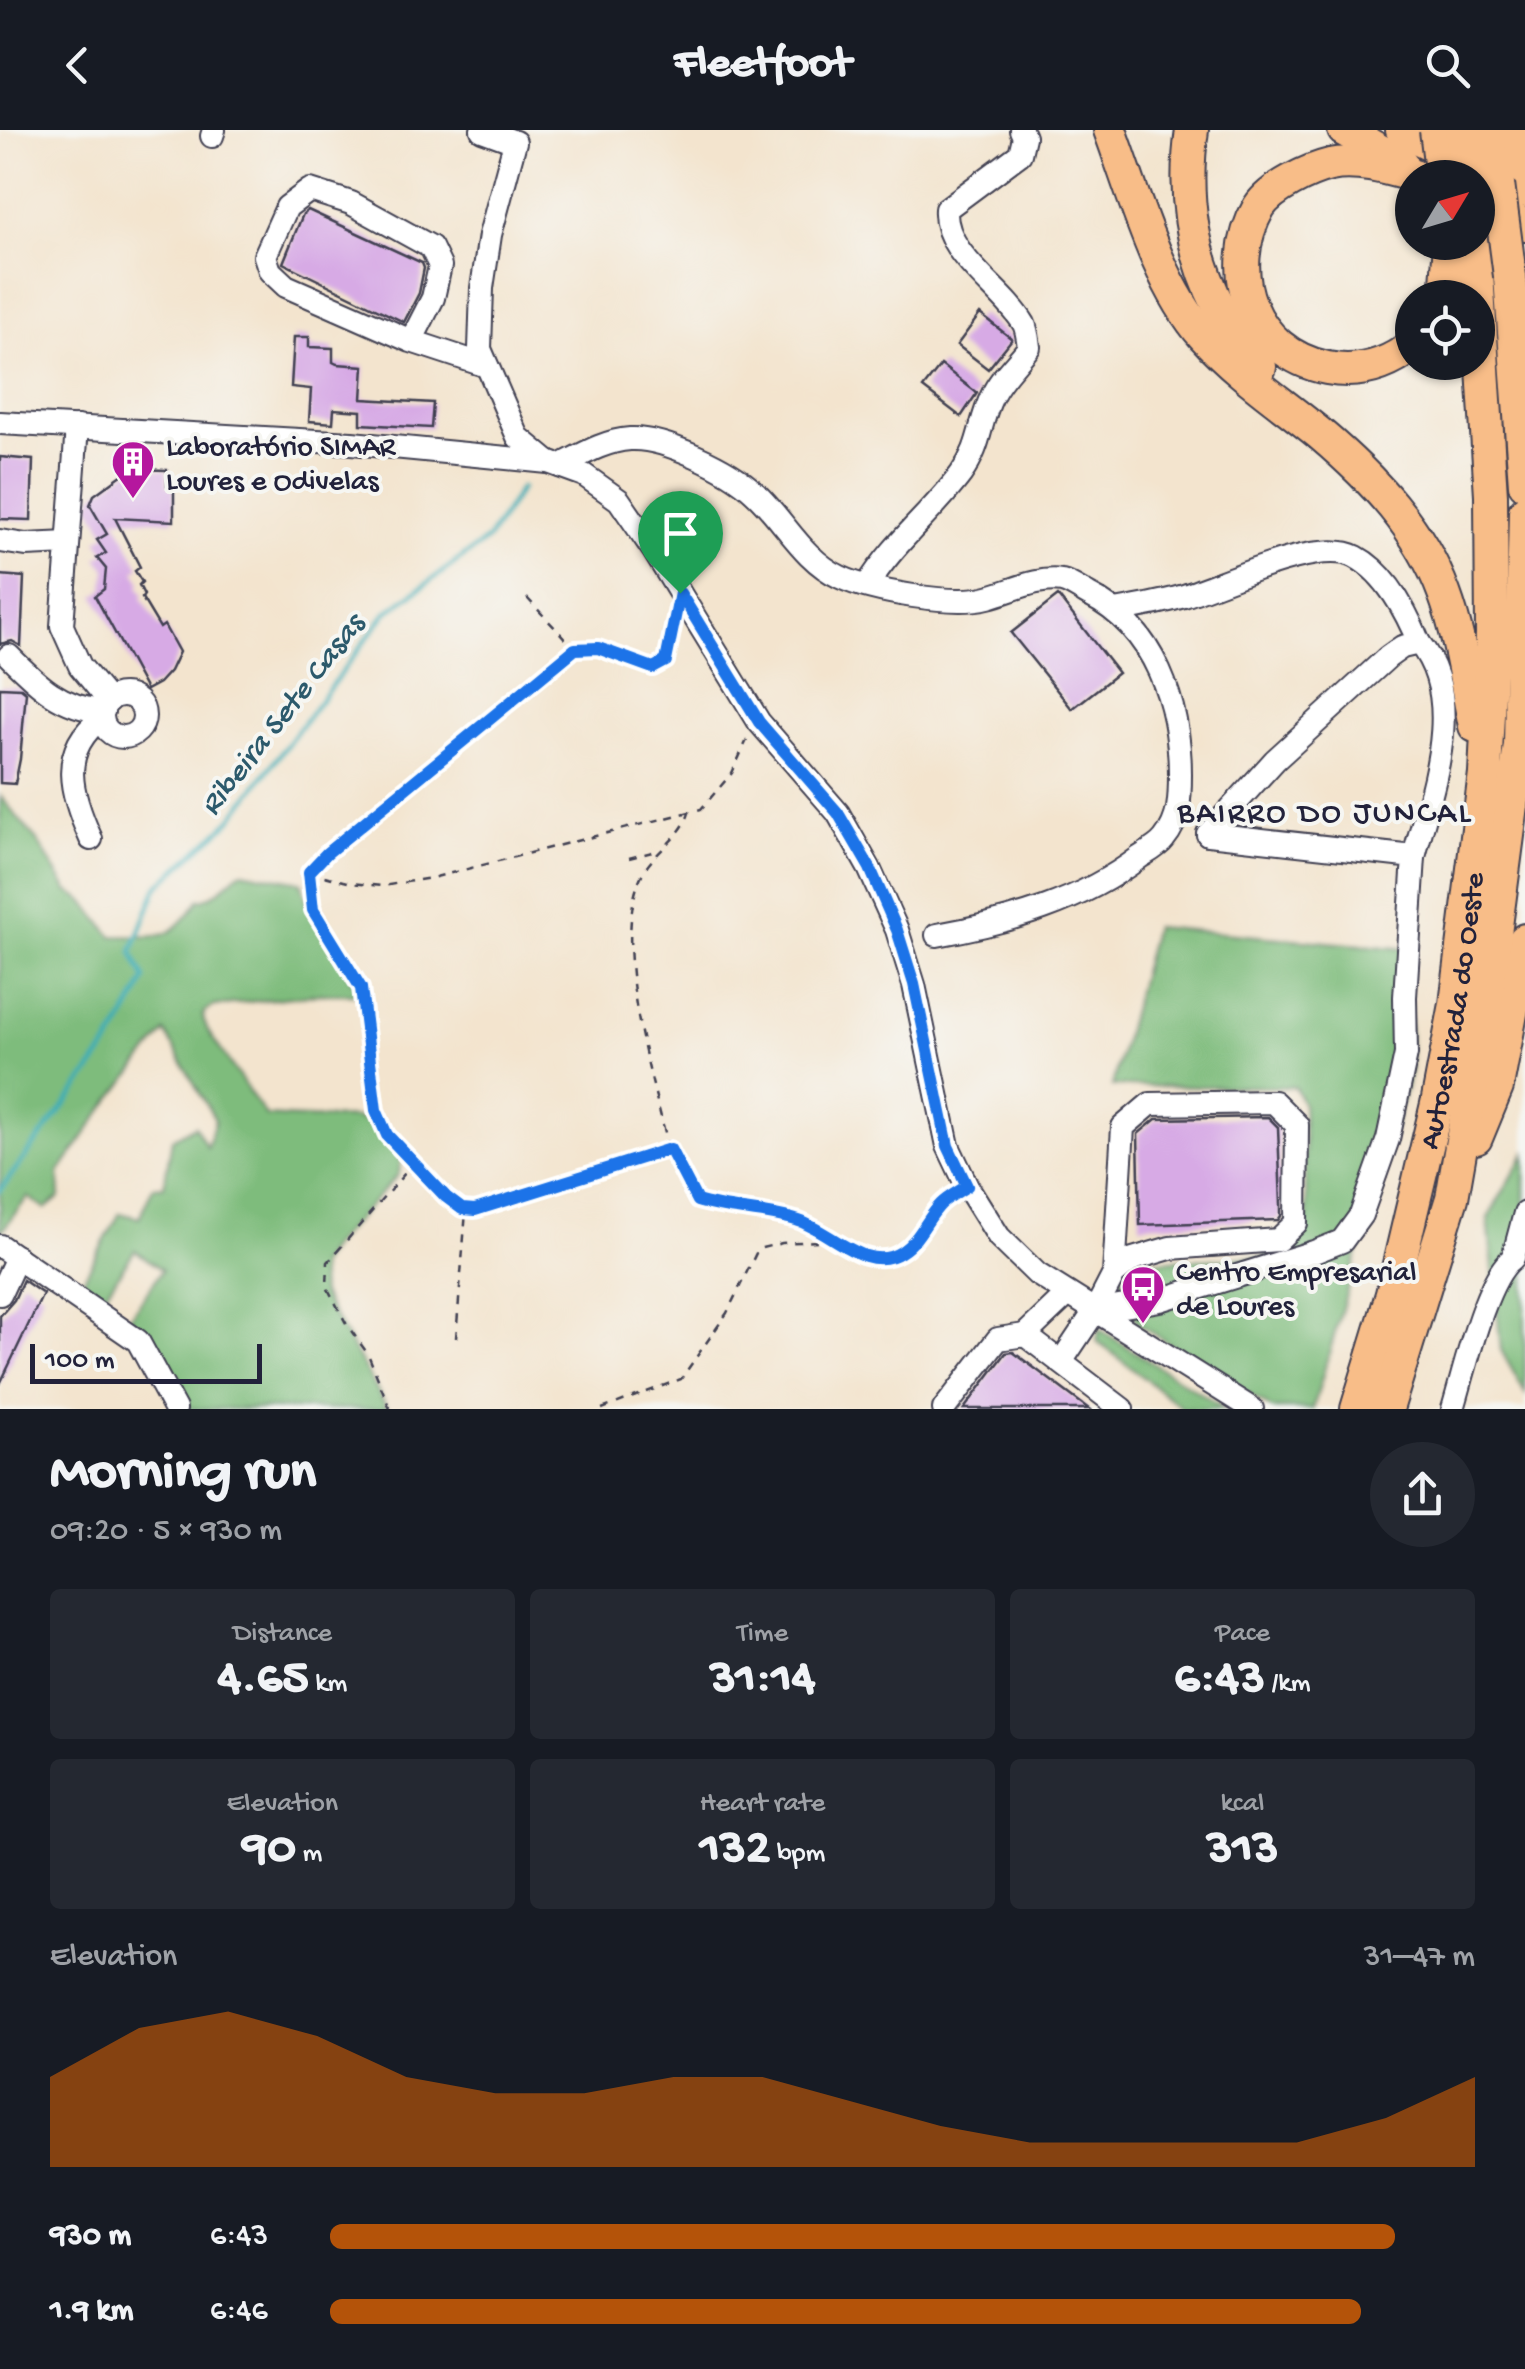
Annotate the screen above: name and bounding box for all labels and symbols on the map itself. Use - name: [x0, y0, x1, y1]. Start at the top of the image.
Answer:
- north arrow: [1395, 160, 1495, 260]
- place label: Laboratório SIMAR Loures e Odivelas: [166, 432, 397, 501]
- building icon: Laboratório SIMAR Loures e Odivelas: [110, 439, 156, 500]
- pin: [638, 491, 723, 594]
- water label: Ribeira Sete Casas: [193, 605, 377, 825]
- district label: BAIRRO DO JUNCAL: [1176, 796, 1473, 834]
- street label: Autoestrada do Oeste: [1414, 870, 1494, 1153]
- place label: Centro Empresarial de Loures: [1176, 1257, 1416, 1326]
- bus stop icon: Centro Empresarial de Loures: [1120, 1264, 1166, 1325]
- scale bar: [30, 1339, 262, 1384]

